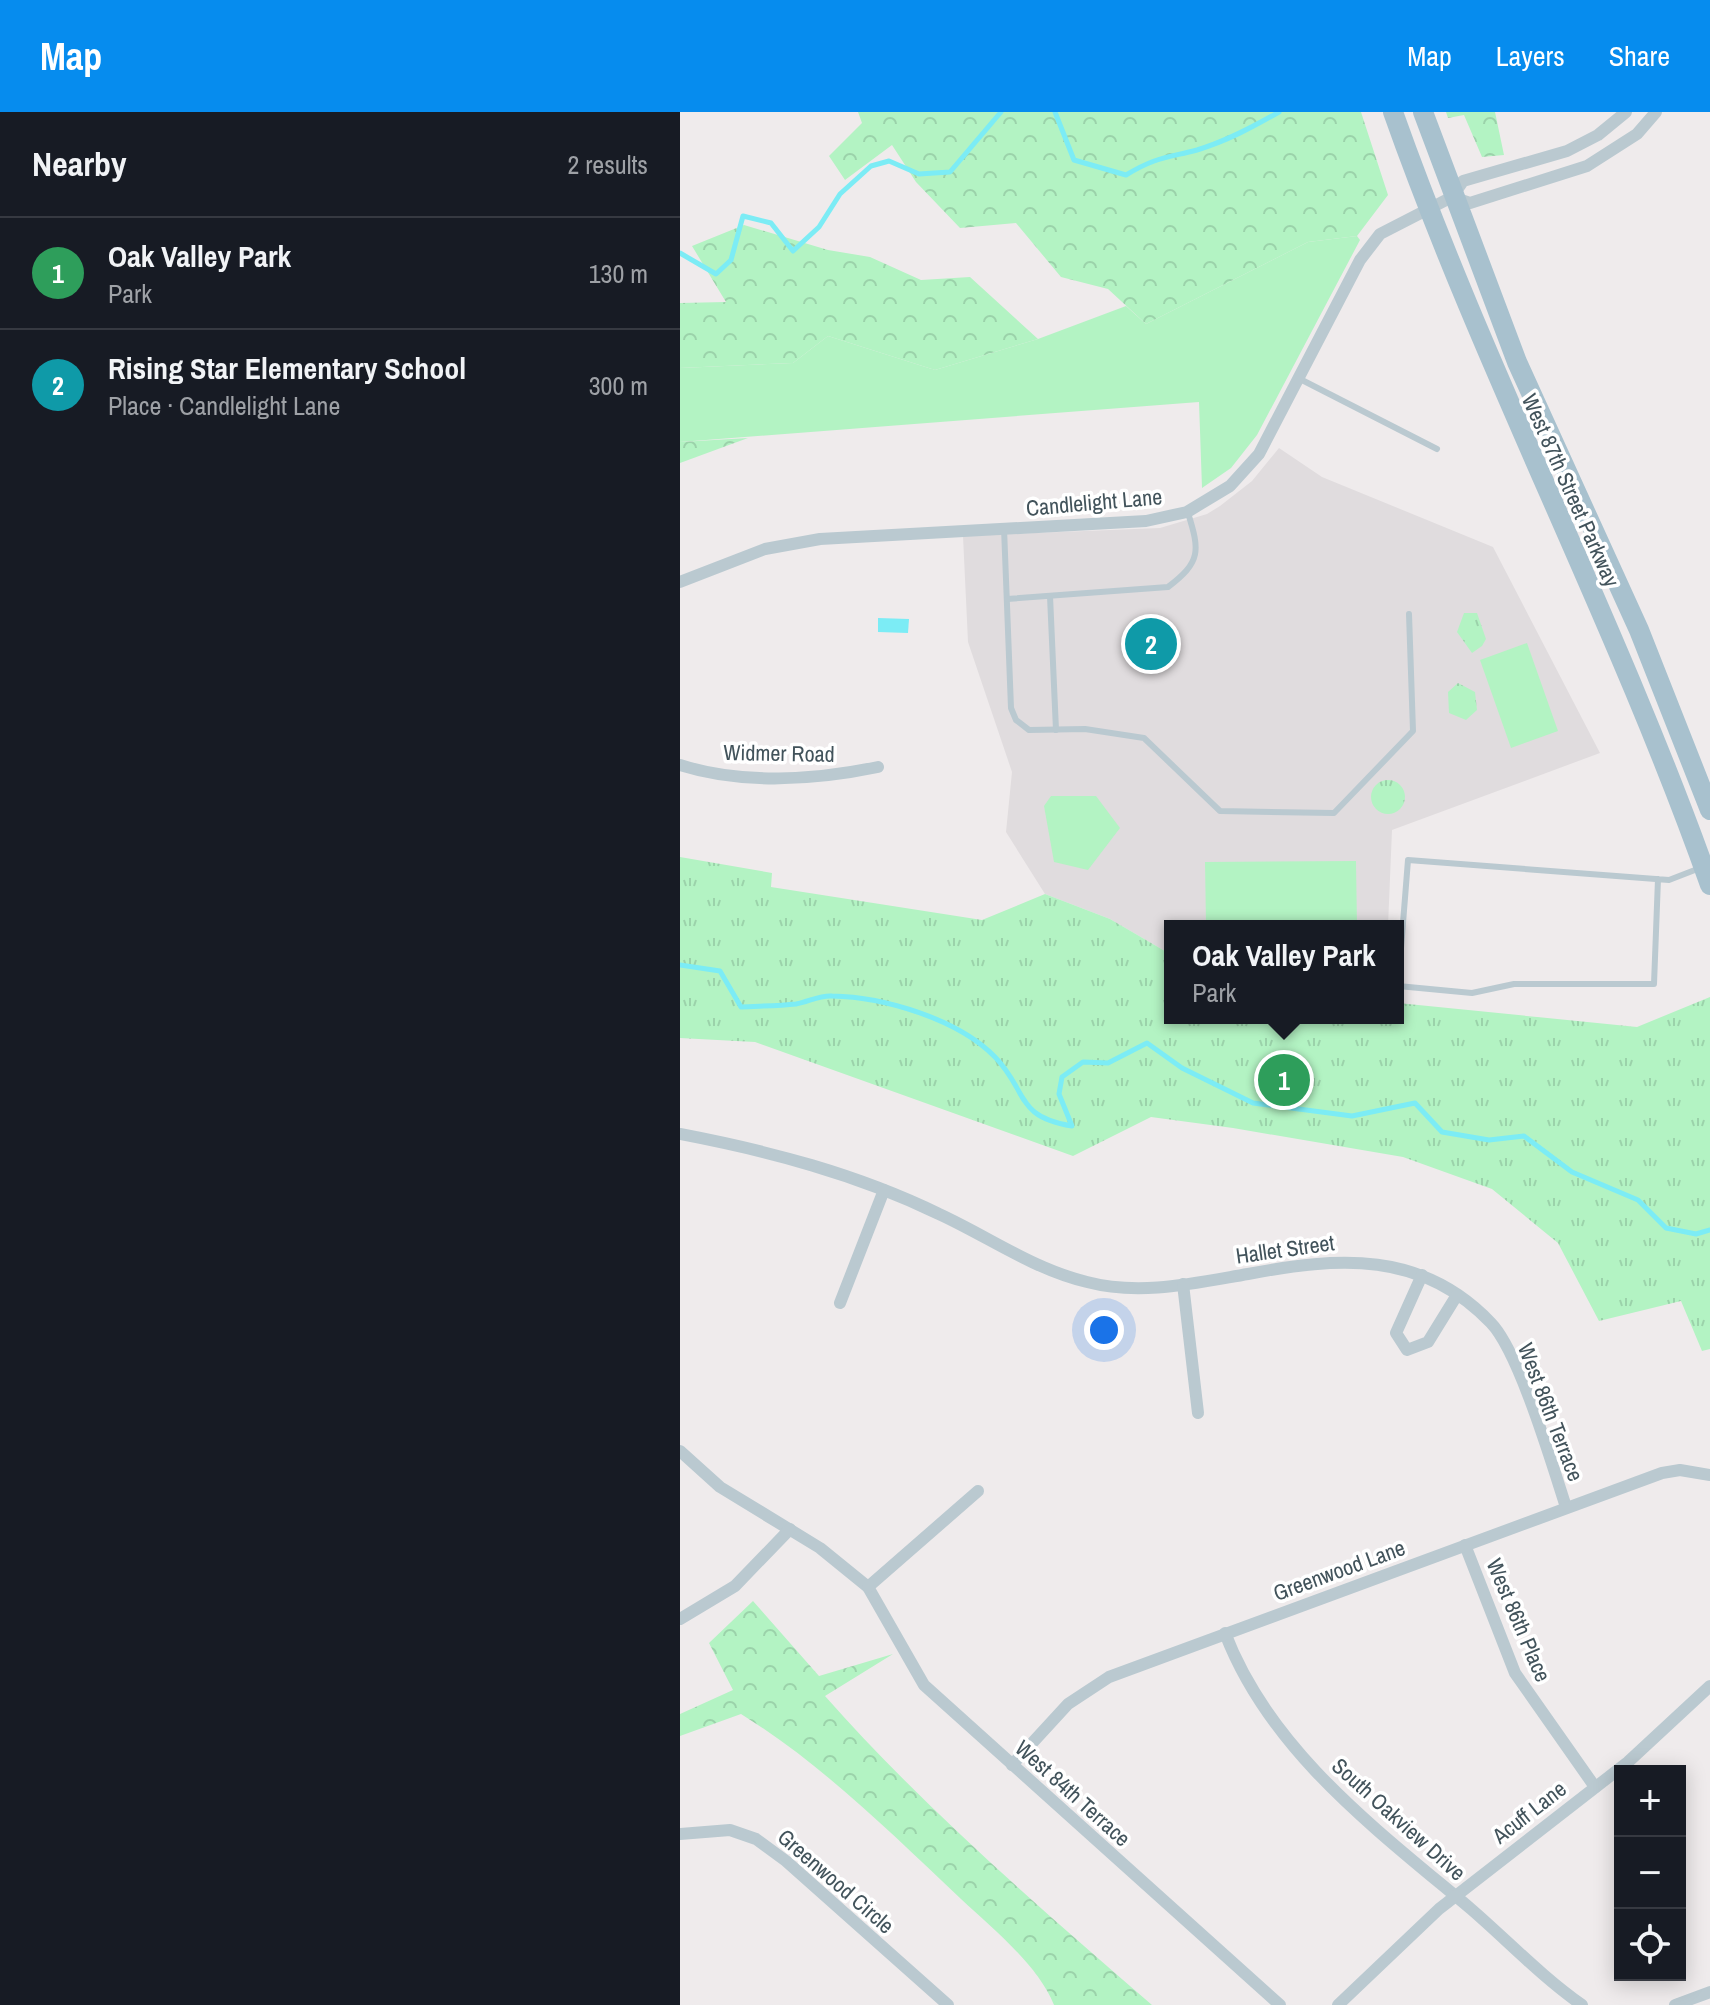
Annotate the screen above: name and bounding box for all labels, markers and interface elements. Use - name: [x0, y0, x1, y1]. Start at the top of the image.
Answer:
- text: Map: [40, 31, 102, 82]
- text: Map: [1407, 37, 1452, 75]
- text: Layers: [1496, 37, 1565, 75]
- text: Share: [1609, 37, 1670, 75]
- text: Nearby: [32, 141, 127, 187]
- text: 2 results: [567, 147, 648, 182]
- text: Oak Valley Park: [108, 236, 291, 276]
- text: 1: [52, 256, 64, 291]
- text: 130 m: [589, 256, 648, 291]
- text: Park: [108, 276, 152, 311]
- text: Rising Star Elementary School: [108, 348, 466, 388]
- text: 2: [52, 368, 64, 403]
- text: 300 m: [589, 368, 648, 403]
- text: Place · Candlelight Lane: [108, 388, 340, 423]
- street label: West 87th Street Parkway: [1515, 389, 1627, 591]
- street label: Candlelight Lane: [1025, 481, 1163, 523]
- pin: 2: [1125, 614, 1177, 674]
- street label: Widmer Road: [723, 737, 835, 769]
- popup: [1164, 920, 1404, 1024]
- text: Oak Valley Park: [1192, 935, 1376, 975]
- text: Park: [1192, 975, 1236, 1010]
- pin: 1: [1258, 1050, 1310, 1110]
- street label: Hallet Street: [1234, 1227, 1336, 1271]
- your location: [1084, 1310, 1124, 1350]
- street label: West 86th Terrace: [1511, 1339, 1591, 1485]
- street label: Greenwood Lane: [1269, 1532, 1409, 1608]
- street label: West 86th Place: [1480, 1554, 1558, 1686]
- street label: West 84th Terrace: [1009, 1733, 1137, 1853]
- street label: South Oakview Drive: [1326, 1751, 1472, 1887]
- map controls: [1614, 1765, 1686, 1981]
- button: +: [1614, 1765, 1686, 1837]
- street label: Acuff Lane: [1485, 1774, 1572, 1851]
- street label: Greenwood Circle: [771, 1822, 901, 1940]
- button: −: [1614, 1837, 1686, 1909]
- button: locate: [1614, 1909, 1686, 1981]

